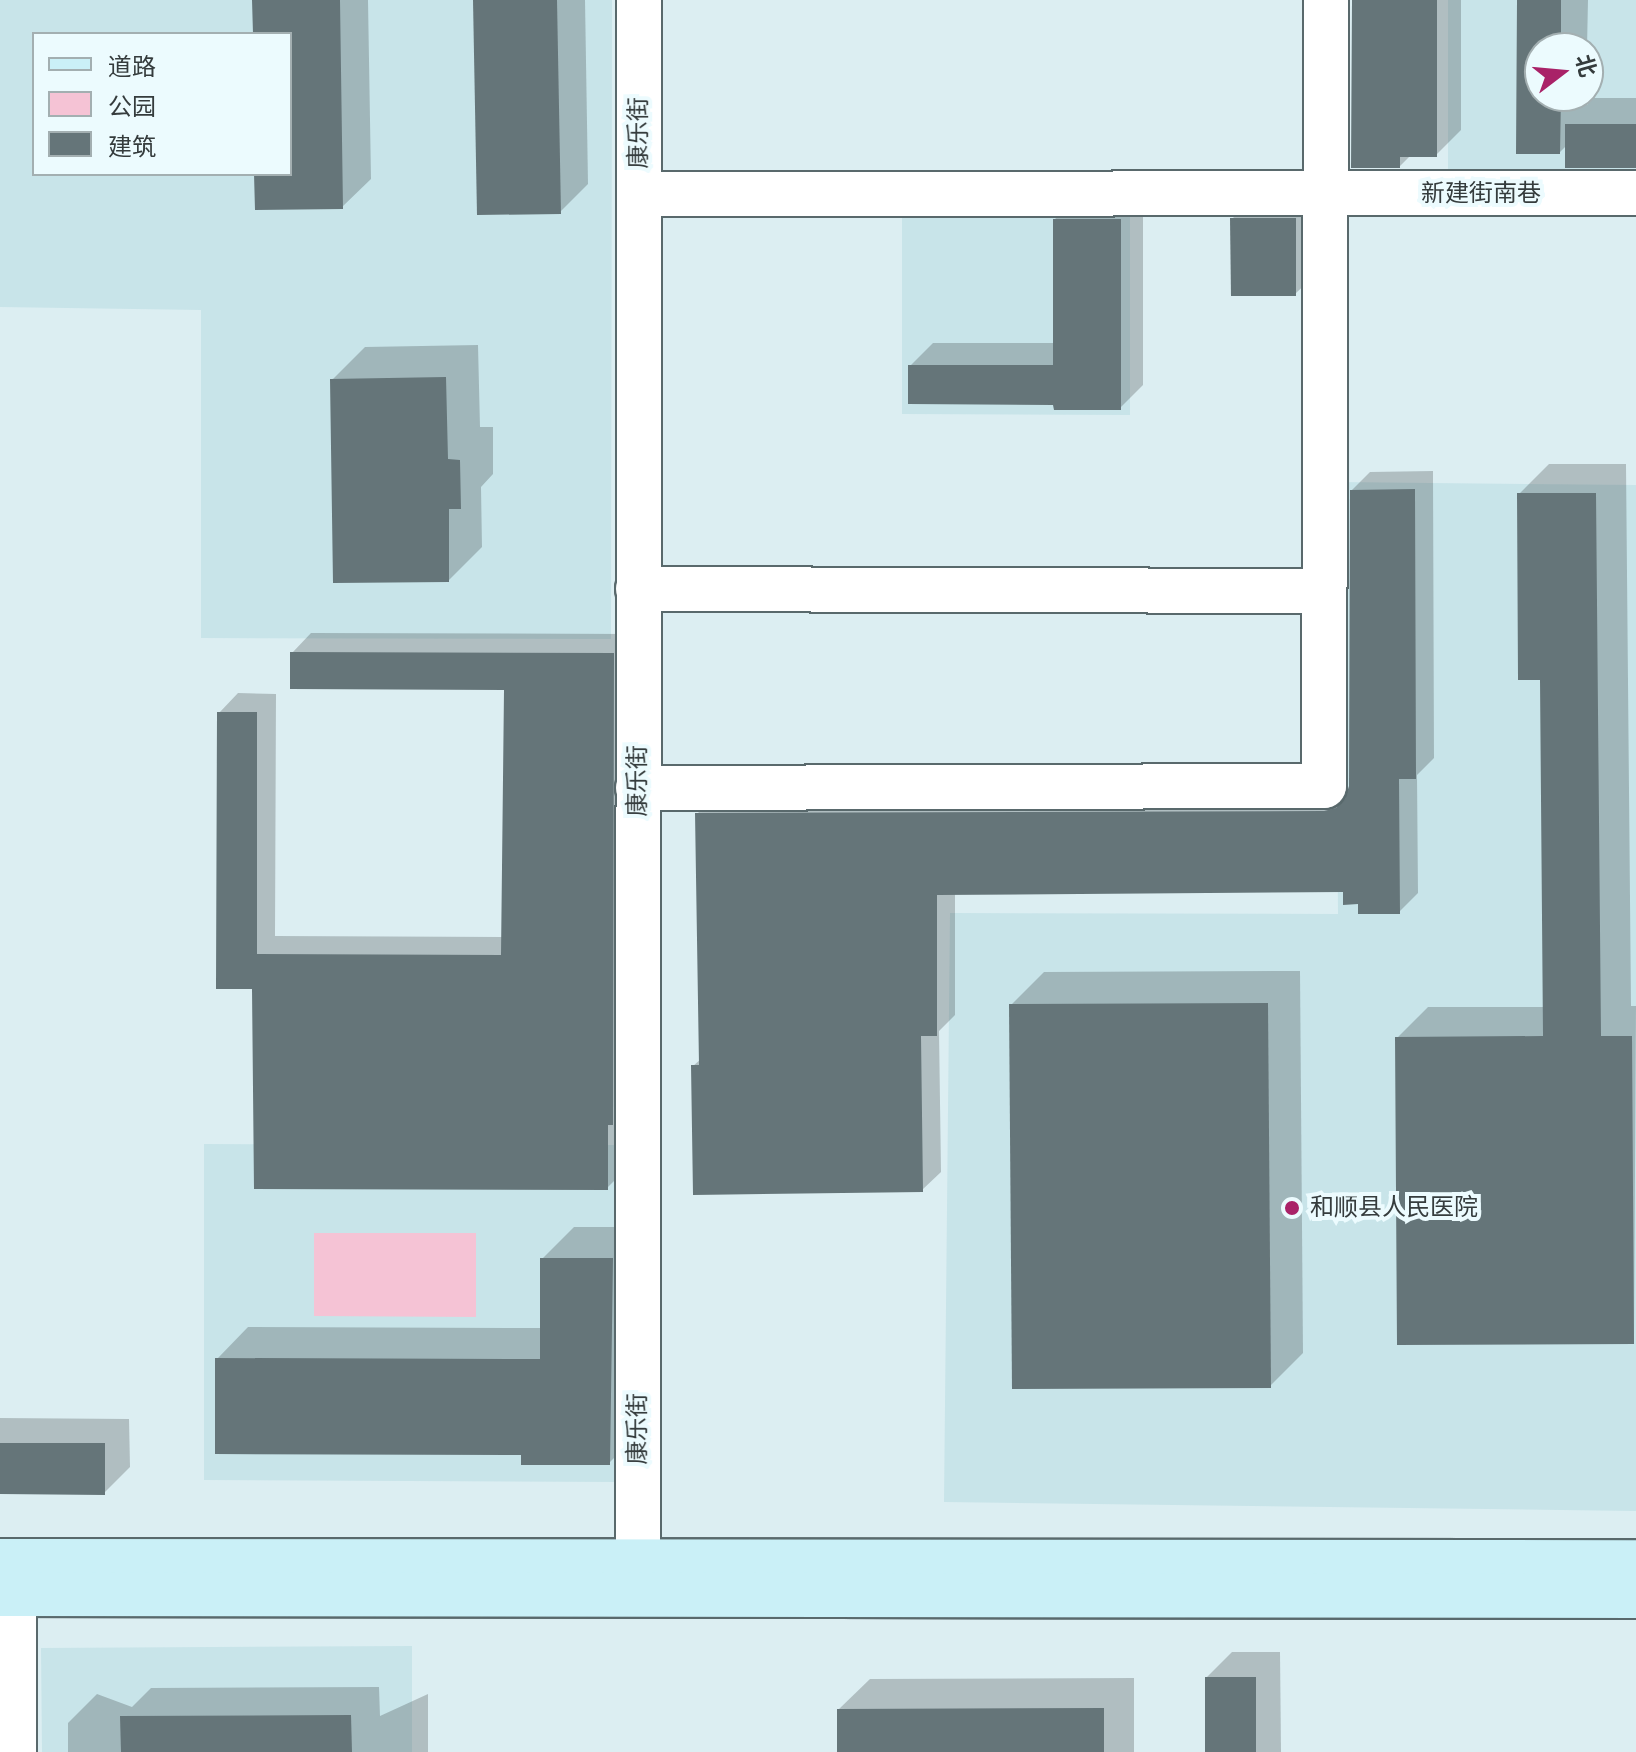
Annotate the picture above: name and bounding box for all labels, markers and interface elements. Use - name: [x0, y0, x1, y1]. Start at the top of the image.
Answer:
- legend: [32, 32, 292, 176]
- north arrow: [1524, 32, 1604, 112]
- text: 北: [1570, 51, 1602, 80]
- text: 道路: [108, 53, 156, 81]
- text: 公园: [108, 93, 156, 121]
- street label: 康乐街: [625, 97, 653, 169]
- text: 建筑: [108, 133, 156, 161]
- street label: 新建街南巷: [1421, 180, 1541, 208]
- street label: 康乐街: [624, 745, 652, 817]
- place label: 和顺县人民医院: [1310, 1194, 1478, 1222]
- marker: 和顺县人民医院: [1281, 1197, 1303, 1219]
- street label: 康乐街: [624, 1393, 652, 1465]

